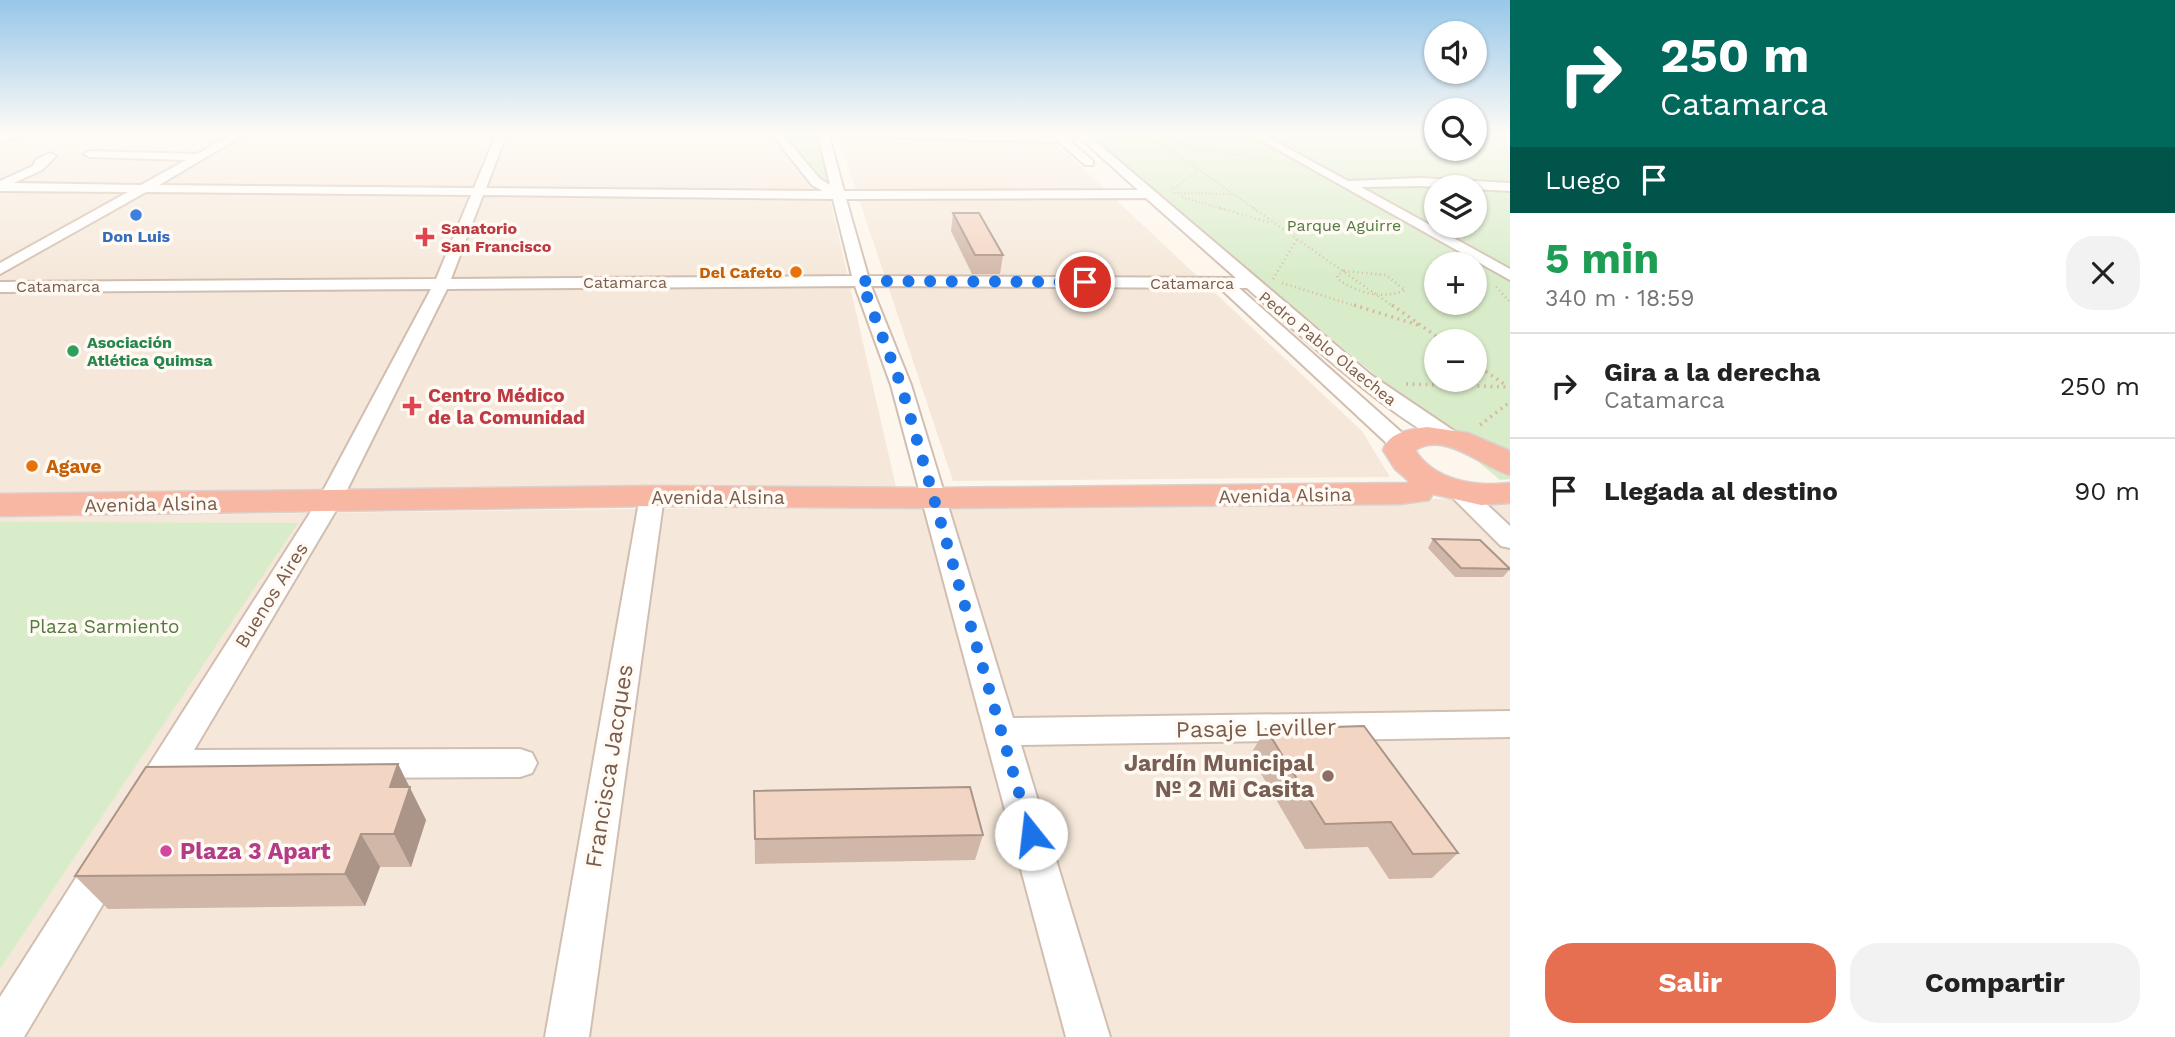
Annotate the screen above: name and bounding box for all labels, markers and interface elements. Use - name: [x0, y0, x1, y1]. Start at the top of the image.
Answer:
- map controls: [1424, 21, 1487, 392]
- button: sound: [1424, 21, 1487, 84]
- text: 250 m: [1660, 26, 1809, 84]
- icon: right: [1545, 28, 1636, 119]
- text: Catamarca: [1660, 85, 1828, 123]
- button: search: [1424, 98, 1487, 161]
- icon: arrive: [1635, 161, 1673, 199]
- text: Luego: [1545, 165, 1621, 195]
- button: layers: [1424, 175, 1487, 238]
- marker: Don Luis: [128, 207, 144, 223]
- park label: Parque Aguirre: [1287, 216, 1401, 235]
- place label: Sanatorio San Francisco: [441, 219, 552, 256]
- place label: Don Luis: [102, 227, 171, 246]
- marker: Sanatorio San Francisco: [415, 227, 435, 247]
- text: 5 min: [1545, 234, 1659, 283]
- button: close: [2066, 236, 2140, 310]
- pin: [1055, 252, 1115, 312]
- button: +: [1424, 252, 1487, 315]
- place label: Del Cafeto: [699, 263, 782, 282]
- icon: arrive: [1066, 263, 1104, 301]
- marker: Del Cafeto: [788, 264, 804, 280]
- street label: Catamarca: [583, 273, 667, 292]
- street label: Catamarca: [1150, 274, 1234, 293]
- street label: Catamarca: [16, 277, 100, 296]
- text: 340 m · 18:59: [1545, 285, 1694, 312]
- street label: Pedro Pablo Olaechea: [1255, 287, 1400, 410]
- button: −: [1424, 329, 1487, 392]
- place label: Asociación Atlética Quimsa: [87, 333, 213, 370]
- marker: Asociación Atlética Quimsa: [65, 343, 81, 359]
- text: Gira a la derecha: [1604, 357, 1820, 387]
- icon: right: [1545, 367, 1583, 405]
- text: 250 m: [2060, 371, 2140, 401]
- place label: Centro Médico de la Comunidad: [428, 384, 585, 429]
- text: Catamarca: [1604, 387, 1725, 414]
- marker: Centro Médico de la Comunidad: [402, 396, 422, 416]
- place label: Agave: [46, 455, 102, 478]
- marker: Agave: [24, 458, 40, 474]
- icon: arrive: [1545, 472, 1583, 510]
- text: Llegada al destino: [1604, 476, 1838, 506]
- text: 90 m: [2074, 476, 2140, 506]
- street label: Avenida Alsina: [1218, 483, 1352, 508]
- street label: Avenida Alsina: [651, 486, 785, 509]
- street label: Avenida Alsina: [84, 492, 218, 517]
- street label: Buenos Aires: [230, 538, 313, 652]
- park label: Plaza Sarmiento: [29, 615, 179, 638]
- street label: Francisca Jacques: [580, 662, 639, 870]
- street label: Pasaje Leviller: [1175, 714, 1337, 743]
- place label: Jardín Municipal Nº 2 Mi Casita: [1124, 750, 1315, 803]
- marker: Jardín Municipal Nº 2 Mi Casita: [1320, 768, 1336, 784]
- position arrow: [994, 797, 1068, 871]
- place label: Plaza 3 Apart: [180, 838, 331, 865]
- marker: Plaza 3 Apart: [158, 843, 174, 859]
- button: Salir: [1545, 943, 1836, 1023]
- button: Compartir: [1850, 943, 2140, 1023]

